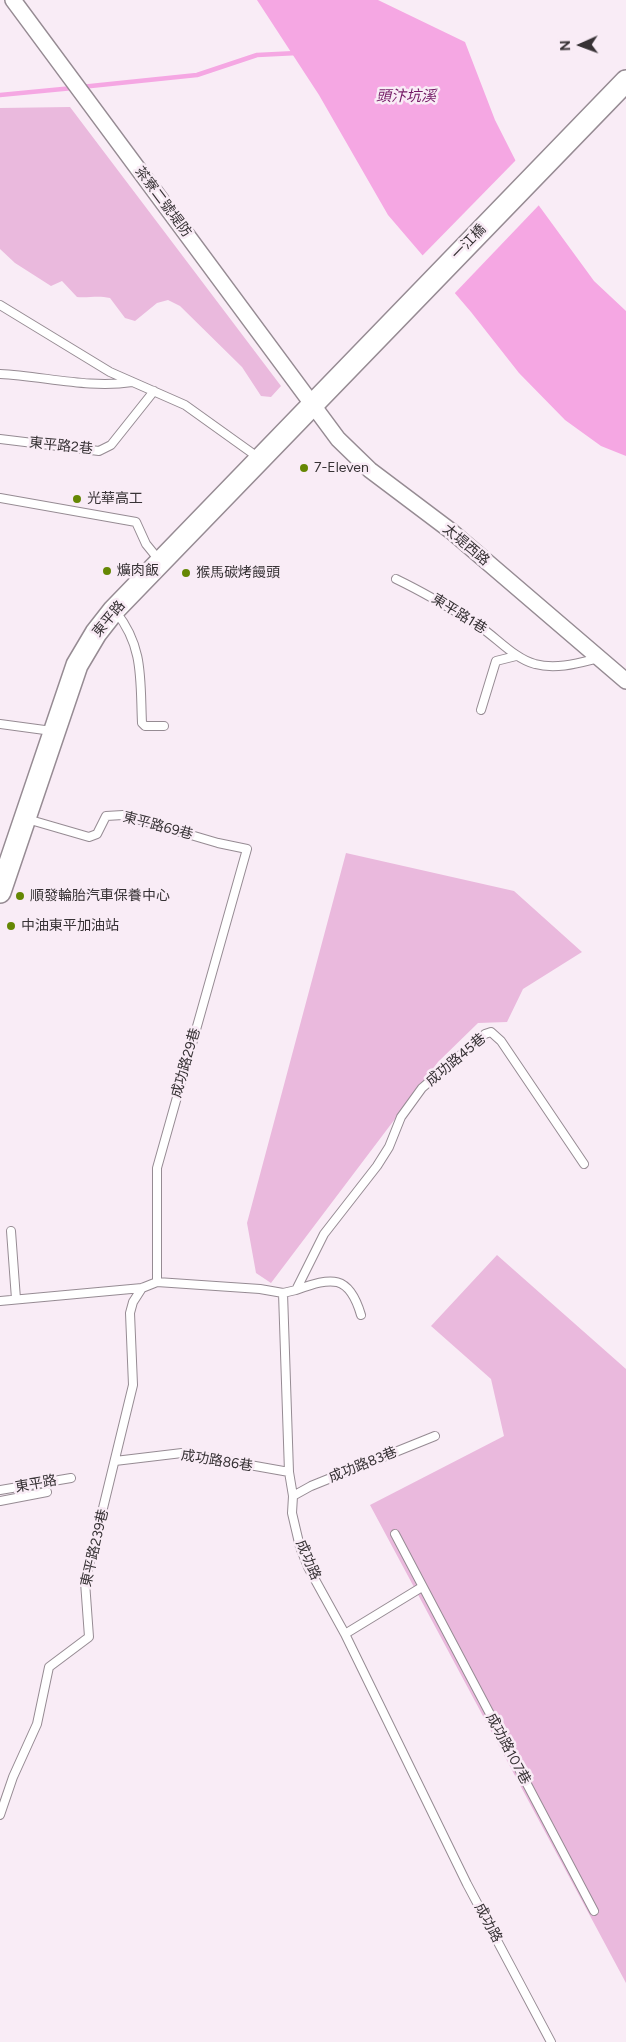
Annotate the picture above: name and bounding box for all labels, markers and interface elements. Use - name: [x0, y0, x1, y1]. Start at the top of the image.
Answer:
- north arrow: [556, 20, 606, 70]
- text: N: [557, 40, 574, 51]
- water label: 頭汴坑溪: [376, 88, 436, 106]
- street label: 茶寮二號堤防: [131, 163, 195, 241]
- street label: 一江橋: [448, 221, 490, 263]
- street label: 東平路2巷: [28, 434, 94, 458]
- place label: 7-Eleven: [314, 460, 369, 476]
- marker: 7-Eleven: [298, 462, 310, 474]
- place label: 光華高工: [87, 491, 143, 507]
- marker: 光華高工: [71, 493, 83, 505]
- street label: 太堤西路: [439, 521, 493, 569]
- place label: 爌肉飯: [117, 563, 159, 579]
- marker: 爌肉飯: [101, 565, 113, 577]
- place label: 猴馬碳烤饅頭: [196, 565, 280, 581]
- marker: 猴馬碳烤饅頭: [180, 567, 192, 579]
- street label: 東平路1巷: [428, 591, 490, 637]
- street label: 東平路: [89, 598, 129, 640]
- street label: 東平路69巷: [121, 809, 195, 843]
- place label: 順發輪胎汽車保養中心: [30, 888, 170, 904]
- marker: 順發輪胎汽車保養中心: [14, 890, 26, 902]
- place label: 中油東平加油站: [21, 918, 119, 934]
- marker: 中油東平加油站: [5, 920, 17, 932]
- street label: 成功路29巷: [168, 1026, 204, 1100]
- street label: 成功路45巷: [423, 1030, 489, 1090]
- street label: 成功路83巷: [326, 1444, 400, 1486]
- street label: 成功路86巷: [180, 1447, 254, 1475]
- street label: 東平路: [14, 1472, 58, 1496]
- street label: 東平路239巷: [78, 1507, 112, 1589]
- street label: 成功路: [292, 1537, 324, 1583]
- street label: 成功路107巷: [482, 1711, 534, 1787]
- street label: 成功路: [471, 1901, 505, 1945]

